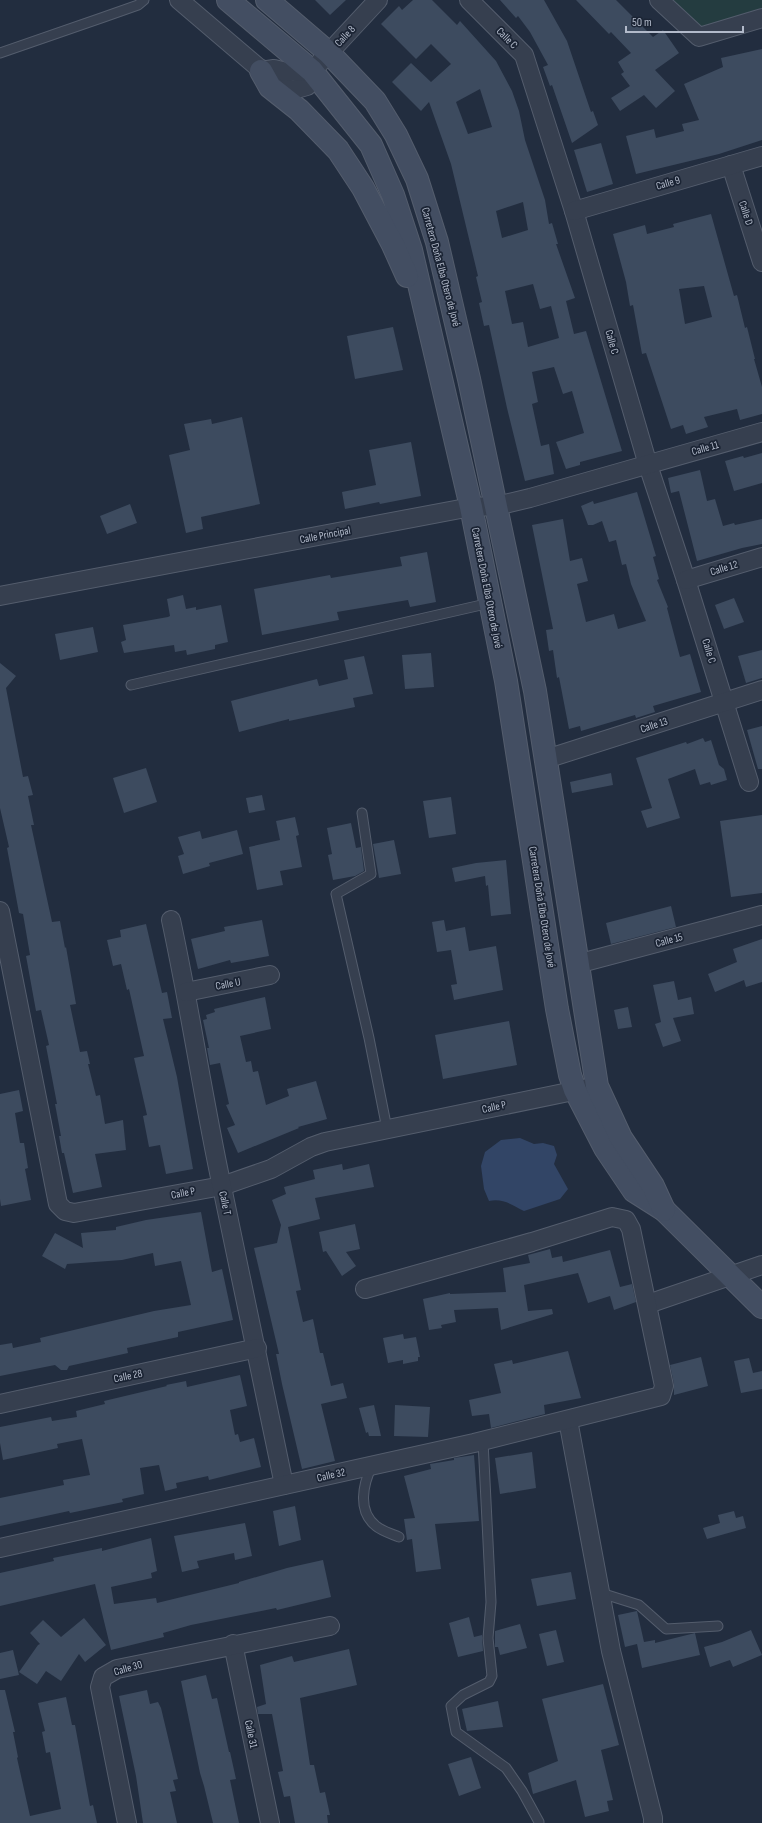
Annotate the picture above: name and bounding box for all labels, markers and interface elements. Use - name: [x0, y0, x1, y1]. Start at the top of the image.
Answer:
- scale bar: [626, 8, 743, 34]
- text: 50 m: [632, 15, 652, 30]
- street label: Calle 8: [332, 22, 358, 49]
- street label: Calle C: [494, 25, 520, 51]
- street label: Calle 9: [654, 173, 682, 193]
- street label: Calle D: [736, 199, 756, 227]
- street label: Carretera Doña Elba Otero de Jové: [419, 206, 463, 328]
- street label: Calle C: [602, 328, 622, 356]
- street label: Calle 11: [690, 438, 720, 458]
- street label: Calle Principal: [298, 524, 352, 546]
- street label: Carretera Doña Elba Otero de Jové: [469, 526, 505, 650]
- street label: Calle 12: [709, 558, 740, 578]
- street label: Calle C: [699, 637, 719, 665]
- street label: Calle 13: [639, 714, 670, 736]
- street label: Carretera Doña Elba Otero de Jové: [526, 845, 558, 969]
- street label: Calle 15: [654, 930, 684, 950]
- street label: Calle U: [214, 975, 242, 993]
- street label: Calle P: [481, 1098, 508, 1116]
- street label: Calle P: [170, 1184, 197, 1202]
- street label: Calle T: [216, 1190, 234, 1217]
- street label: Calle 28: [112, 1367, 144, 1385]
- street label: Calle 32: [316, 1465, 347, 1485]
- street label: Calle 30: [112, 1658, 144, 1678]
- street label: Calle 31: [242, 1719, 260, 1749]

